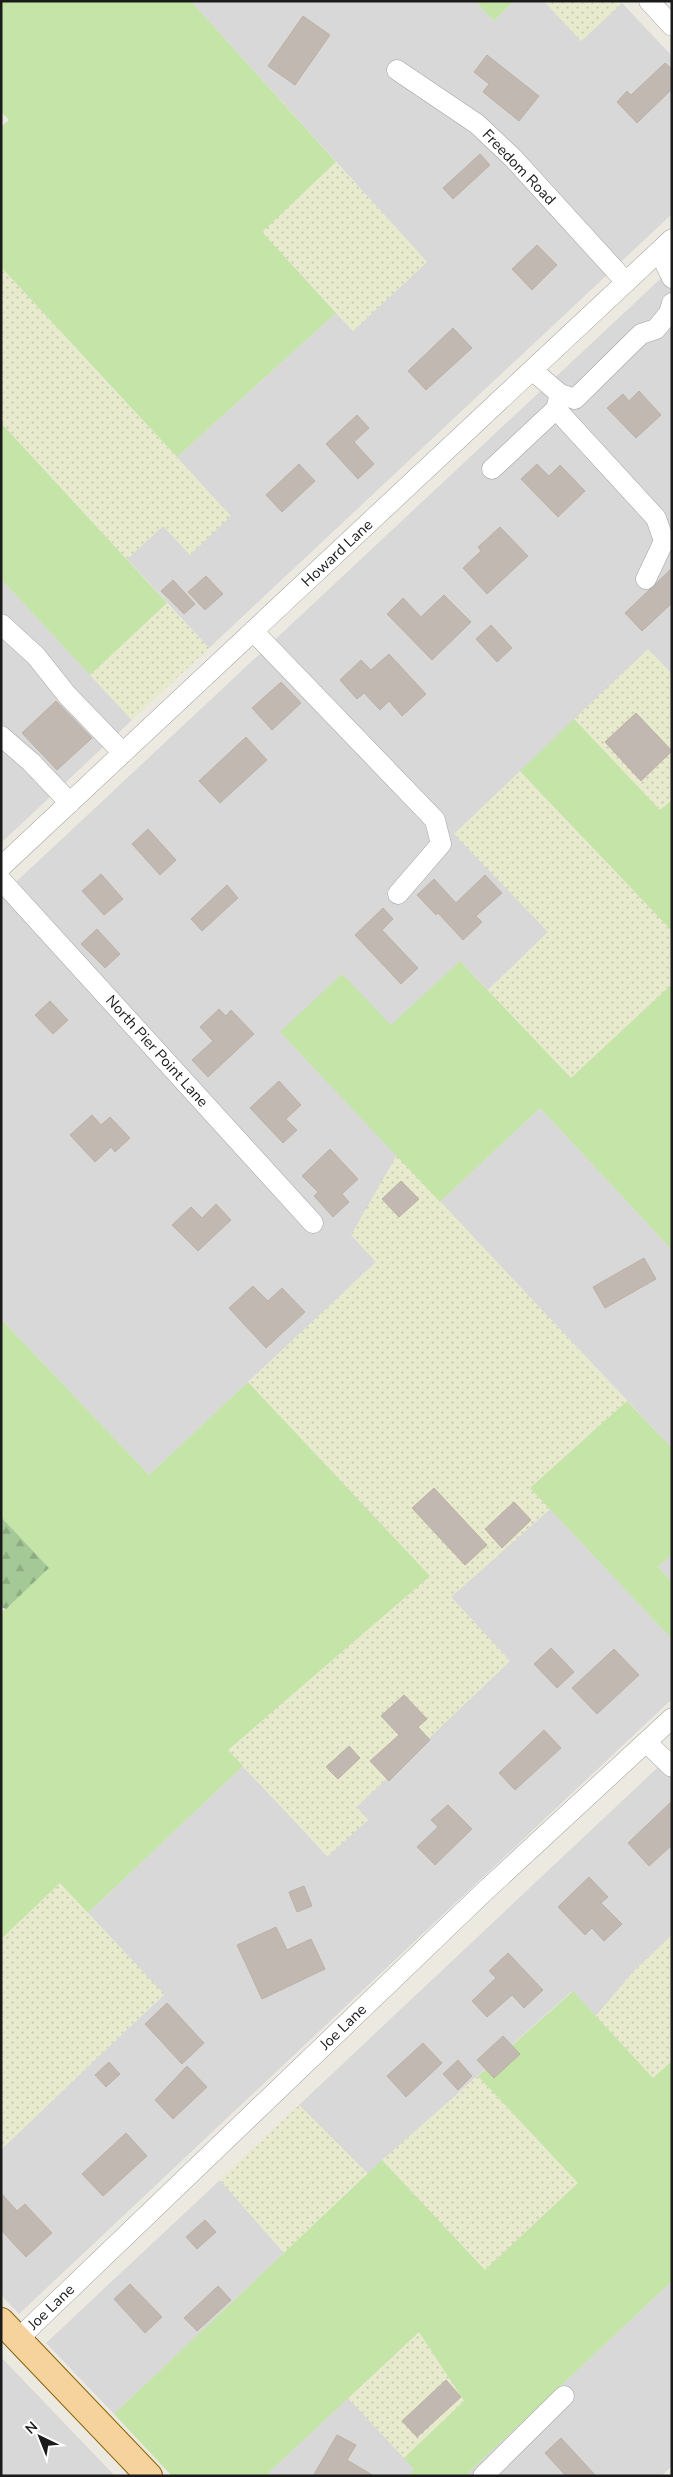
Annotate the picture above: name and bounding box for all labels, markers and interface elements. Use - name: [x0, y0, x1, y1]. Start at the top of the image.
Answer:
- street label: Freedom Road: [478, 125, 560, 209]
- street label: Howard Lane: [297, 515, 377, 591]
- street label: North Pier Point Lane: [101, 991, 213, 1111]
- street label: Joe Lane: [315, 2000, 371, 2055]
- street label: Joe Lane: [23, 2280, 79, 2335]
- north arrow: [15, 2412, 65, 2462]
- text: N: [21, 2417, 42, 2438]

